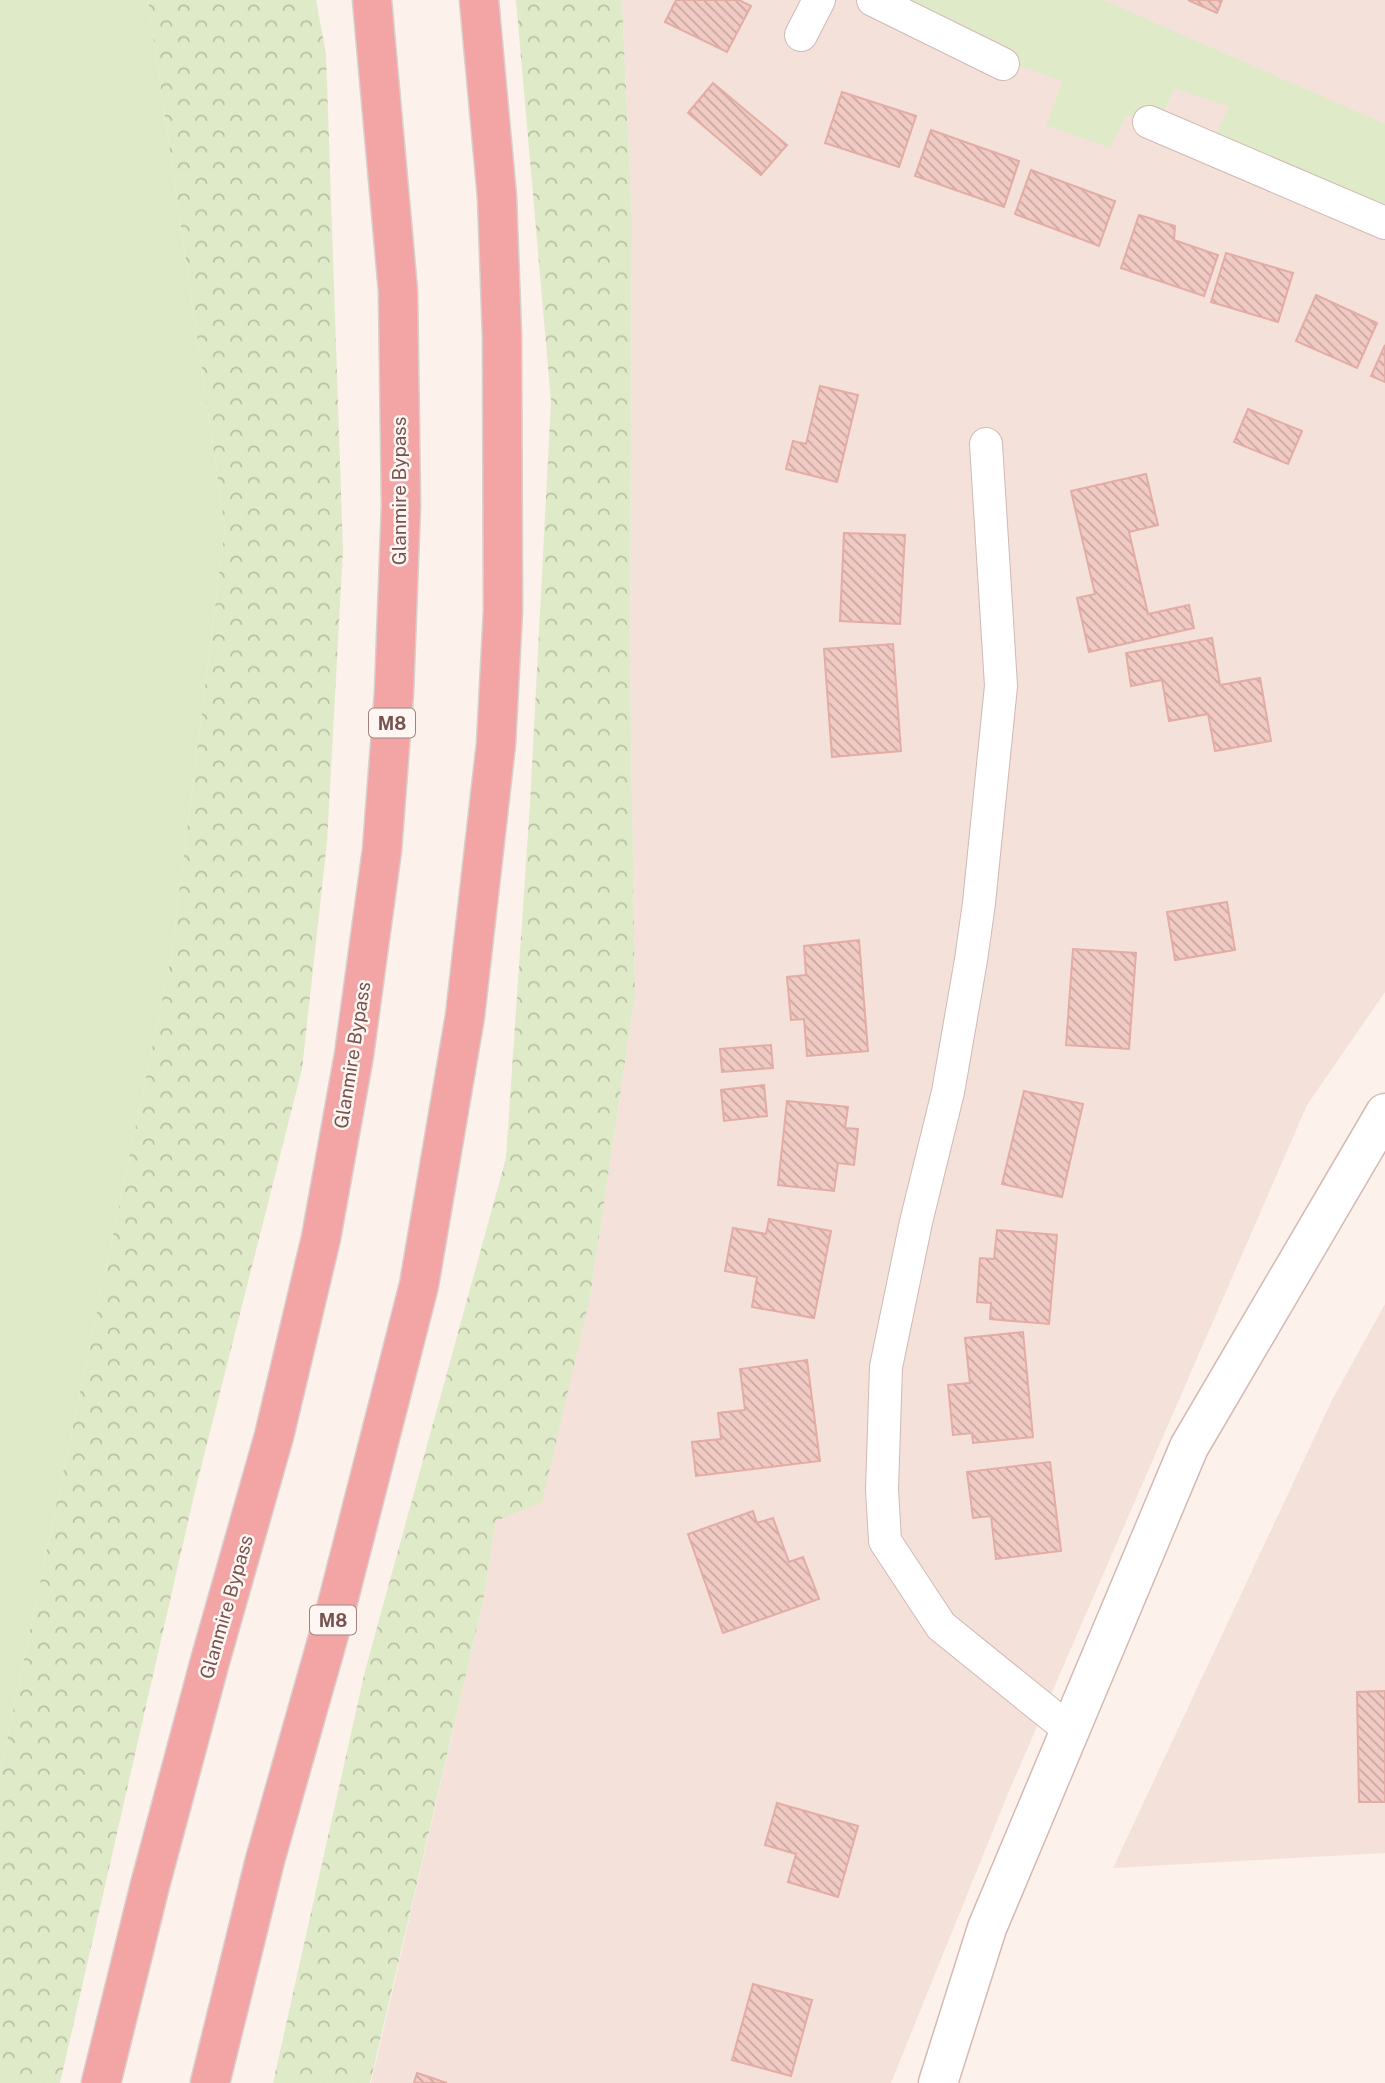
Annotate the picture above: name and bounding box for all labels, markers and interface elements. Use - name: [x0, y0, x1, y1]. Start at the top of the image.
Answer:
- street label: Glanmire Bypass: [388, 417, 410, 565]
- road number: M8: [369, 708, 415, 738]
- street label: Glanmire Bypass: [330, 980, 374, 1130]
- street label: Glanmire Bypass: [195, 1533, 257, 1681]
- road number: M8: [310, 1605, 356, 1634]

